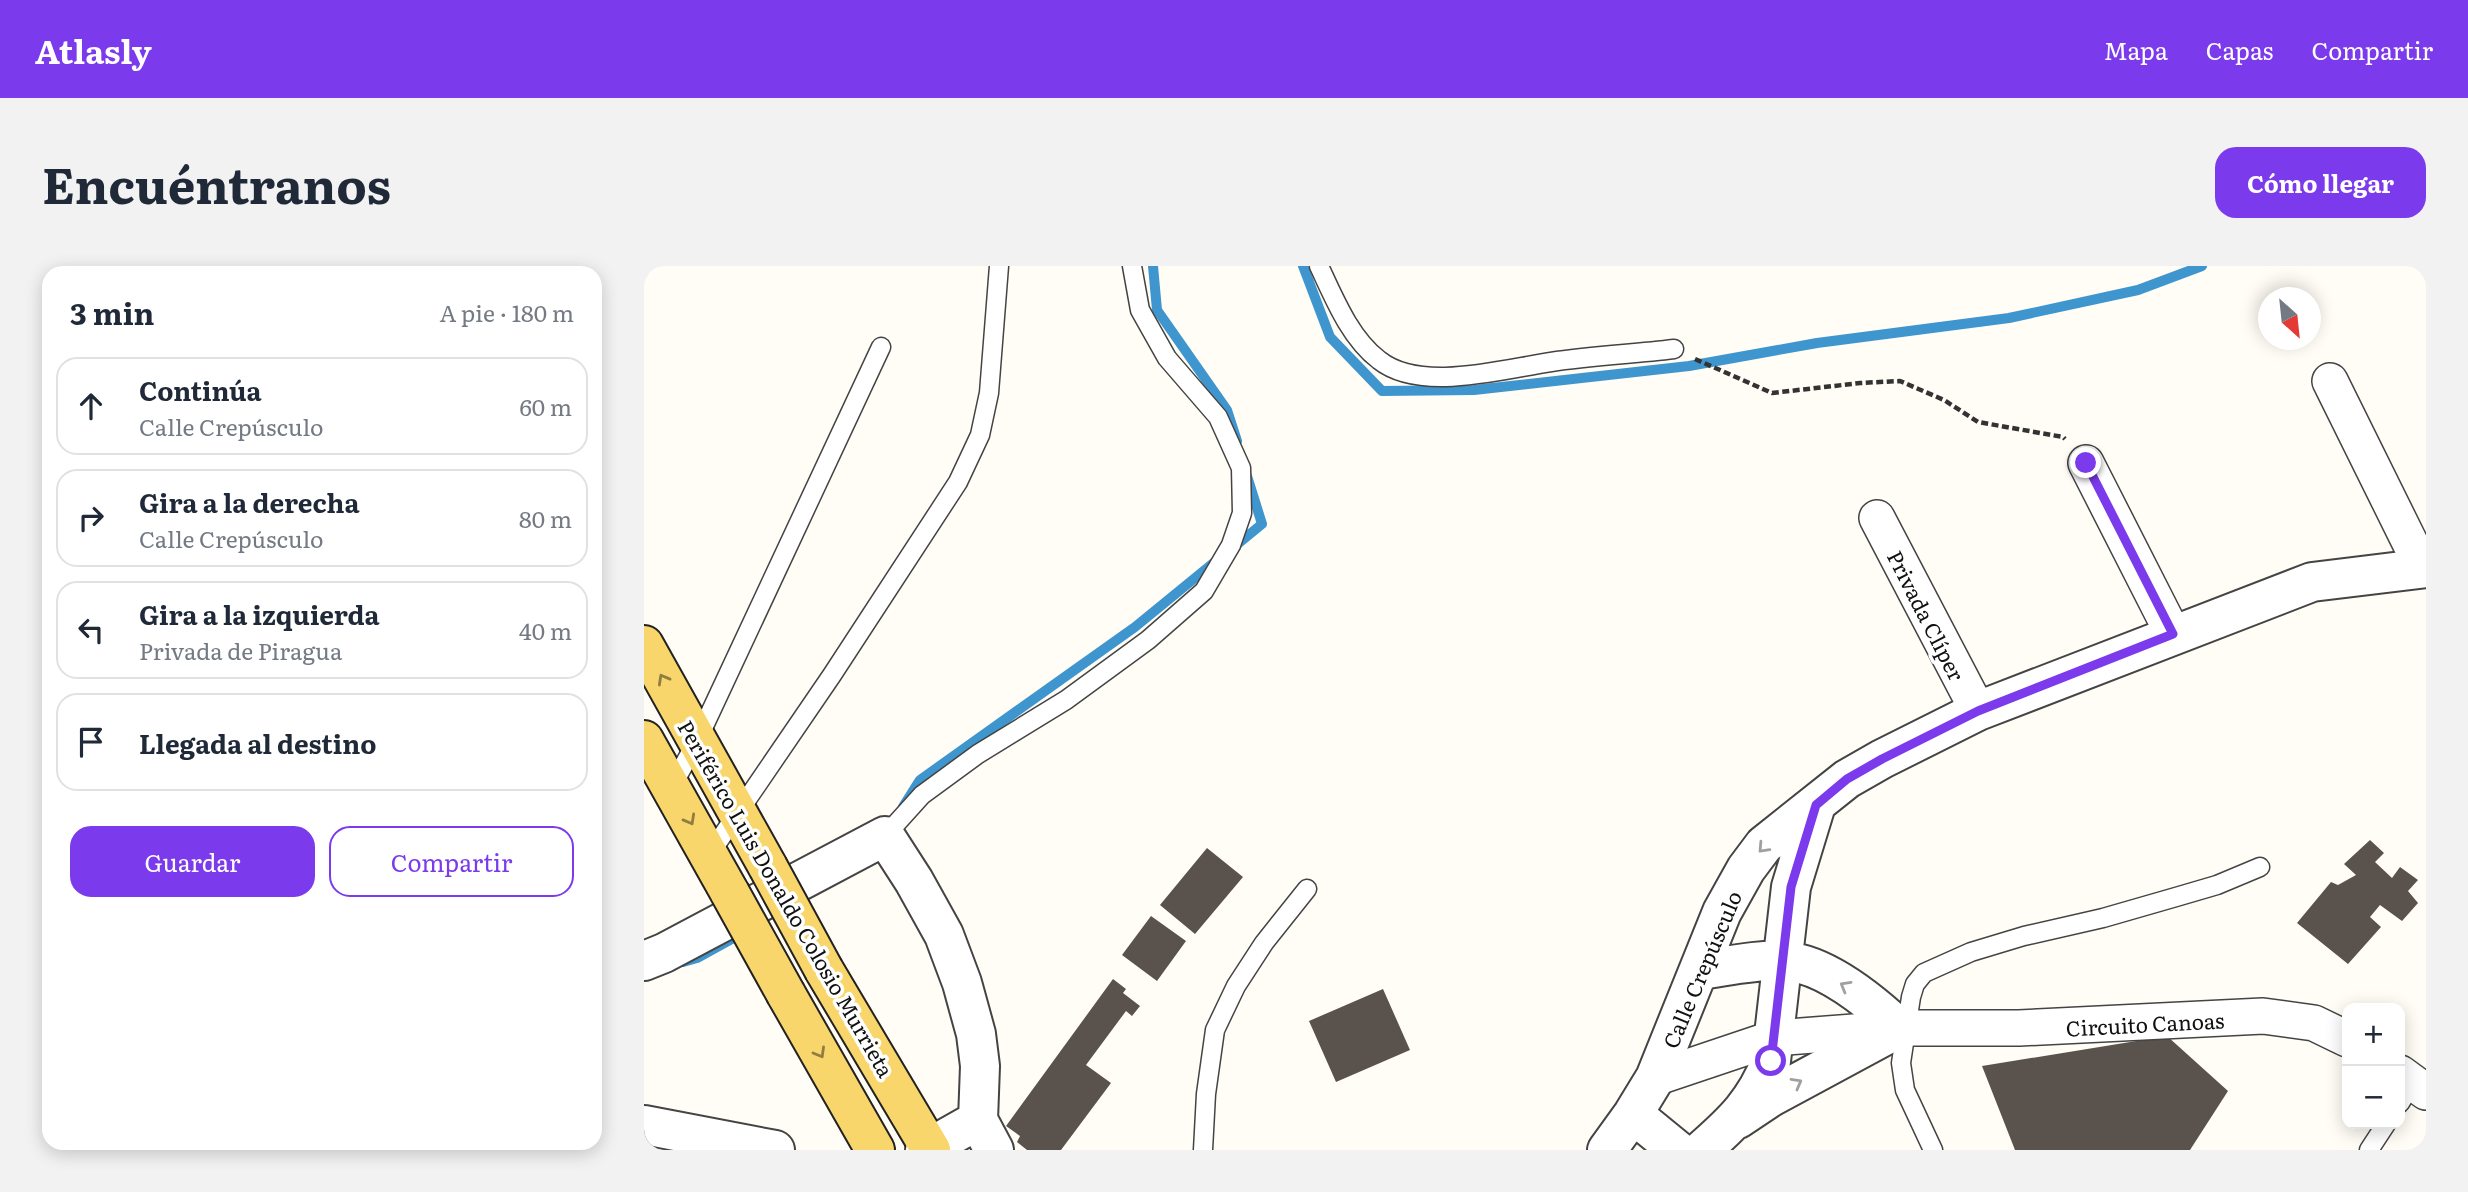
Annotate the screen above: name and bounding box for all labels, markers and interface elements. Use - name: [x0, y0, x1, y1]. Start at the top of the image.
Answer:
- text: Atlasly: [35, 25, 152, 74]
- text: Mapa: [2104, 32, 2168, 67]
- text: Capas: [2206, 32, 2273, 67]
- text: Compartir: [2311, 32, 2433, 67]
- text: Encuéntranos: [42, 146, 391, 219]
- button: Cómo llegar: [2215, 147, 2426, 218]
- north arrow: [2258, 287, 2321, 350]
- text: 3 min: [70, 290, 154, 334]
- text: A pie · 180 m: [440, 295, 574, 329]
- text: Continúa: [139, 370, 262, 409]
- icon: ahead: [72, 387, 110, 425]
- text: 60 m: [519, 389, 572, 423]
- text: Calle Crepúsculo: [139, 409, 323, 443]
- route end: [2070, 447, 2101, 478]
- text: Gira a la derecha: [139, 482, 359, 521]
- icon: right: [72, 499, 110, 537]
- text: 80 m: [519, 501, 572, 535]
- text: Calle Crepúsculo: [139, 521, 323, 555]
- street label: Privada Clíper: [1881, 544, 1973, 686]
- text: Gira a la izquierda: [139, 594, 380, 633]
- icon: left: [72, 611, 110, 649]
- text: 40 m: [519, 613, 572, 647]
- text: Privada de Piragua: [139, 633, 342, 667]
- one-way arrow: [658, 674, 671, 687]
- street label: Periférico Luis Donaldo Colosio Murrieta: [672, 714, 903, 1083]
- icon: arrive: [72, 723, 110, 761]
- text: Llegada al destino: [139, 723, 376, 762]
- one-way arrow: [682, 813, 695, 826]
- button: Guardar: [70, 826, 315, 897]
- button: Compartir: [329, 826, 574, 897]
- one-way arrow: [1759, 840, 1771, 853]
- street label: Calle Crepúsculo: [1654, 885, 1748, 1053]
- one-way arrow: [1840, 981, 1852, 994]
- street label: Circuito Canoas: [2065, 1003, 2225, 1043]
- map controls: [2342, 1003, 2405, 1129]
- button: +: [2342, 1003, 2405, 1066]
- one-way arrow: [812, 1045, 825, 1058]
- route start: [1755, 1045, 1786, 1076]
- button: −: [2342, 1066, 2405, 1129]
- one-way arrow: [1789, 1078, 1802, 1092]

